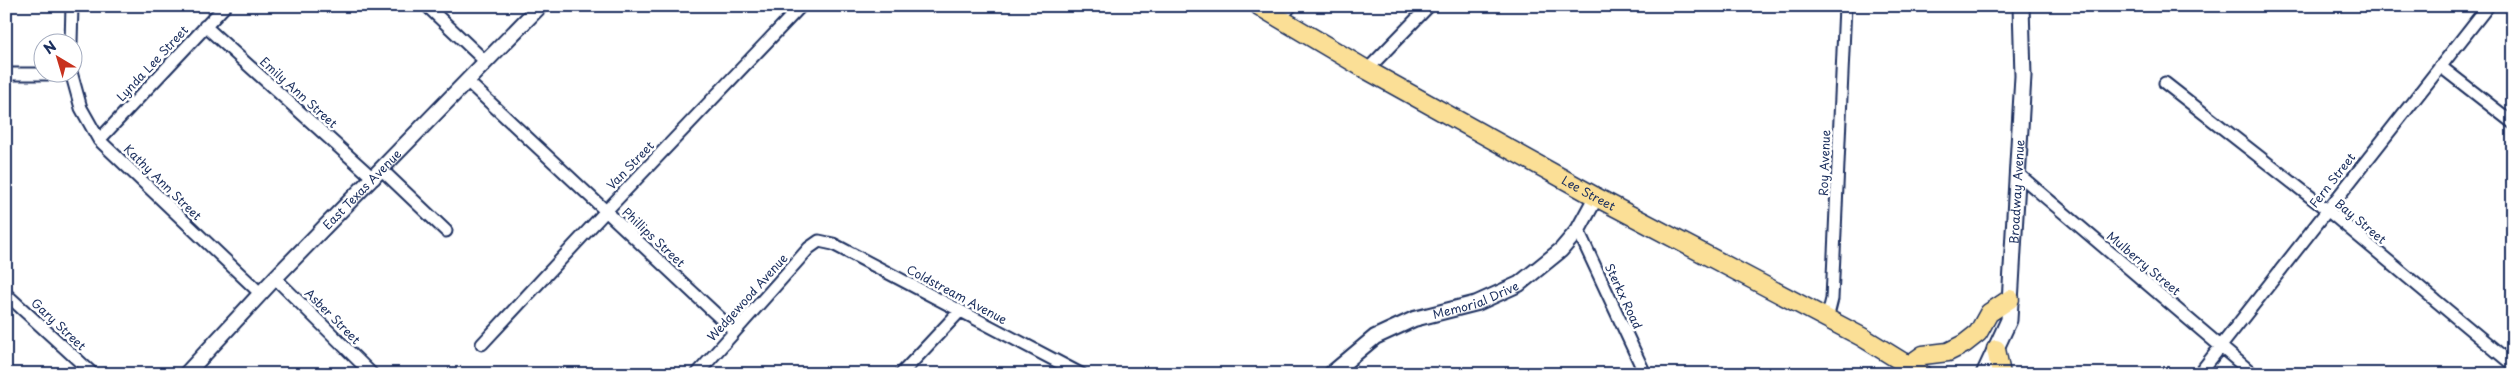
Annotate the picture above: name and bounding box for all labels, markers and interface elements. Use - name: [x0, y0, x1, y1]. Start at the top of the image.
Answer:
- street label: Lynda Lee Street: [112, 21, 192, 105]
- north arrow: [32, 32, 82, 82]
- text: N: [39, 36, 61, 59]
- street label: Emily Ann Street: [256, 52, 342, 132]
- street label: Roy Avenue: [1814, 129, 1834, 197]
- street label: Van Street: [602, 137, 658, 193]
- street label: Broadway Avenue: [2004, 139, 2028, 244]
- street label: Kathy Ann Street: [120, 140, 206, 224]
- street label: East Texas Avenue: [318, 145, 405, 233]
- street label: Fern Street: [2305, 149, 2359, 211]
- street label: Lee Street: [1559, 171, 1619, 215]
- street label: Bay Street: [2332, 194, 2391, 248]
- street label: Phillips Street: [619, 203, 690, 271]
- street label: Mulberry Street: [2103, 227, 2185, 299]
- street label: Wedgewood Avenue: [703, 249, 792, 345]
- street label: Coldstream Avenue: [904, 260, 1011, 328]
- street label: Sterkx Road: [1601, 260, 1647, 332]
- street label: Memorial Drive: [1431, 276, 1521, 323]
- street label: Asber Street: [301, 284, 365, 348]
- street label: Gary Street: [28, 294, 90, 354]

